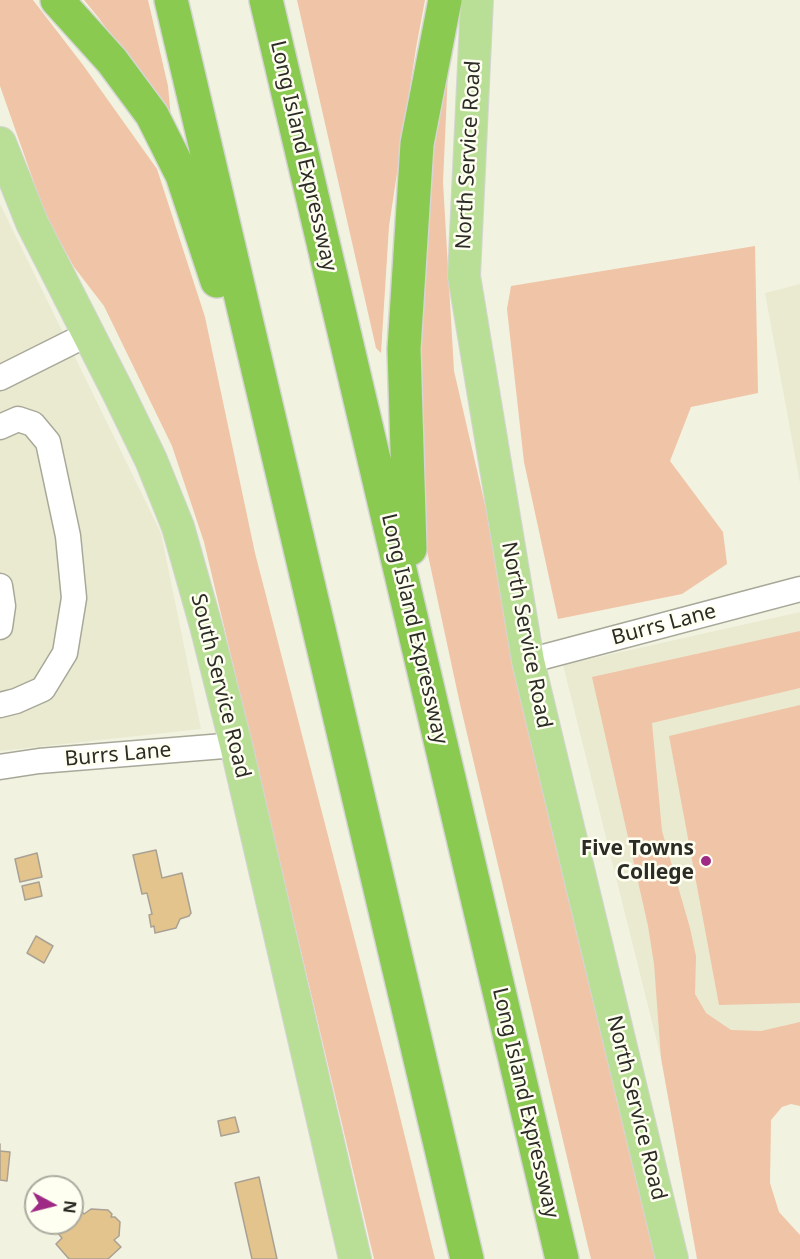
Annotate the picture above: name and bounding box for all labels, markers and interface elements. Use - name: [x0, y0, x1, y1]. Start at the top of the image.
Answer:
- street label: Long Island Expressway: [264, 38, 342, 274]
- street label: North Service Road: [451, 60, 487, 250]
- street label: Long Island Expressway: [375, 511, 453, 747]
- street label: North Service Road: [496, 540, 556, 730]
- street label: South Service Road: [185, 591, 255, 781]
- street label: Burrs Lane: [609, 599, 719, 651]
- street label: Burrs Lane: [64, 738, 172, 772]
- place label: Five Towns College: [581, 836, 694, 886]
- marker: Five Towns College: [699, 854, 713, 868]
- street label: Long Island Expressway: [486, 985, 564, 1221]
- street label: North Service Road: [601, 1013, 671, 1203]
- north arrow: [24, 1175, 84, 1235]
- text: N: [58, 1199, 82, 1215]

